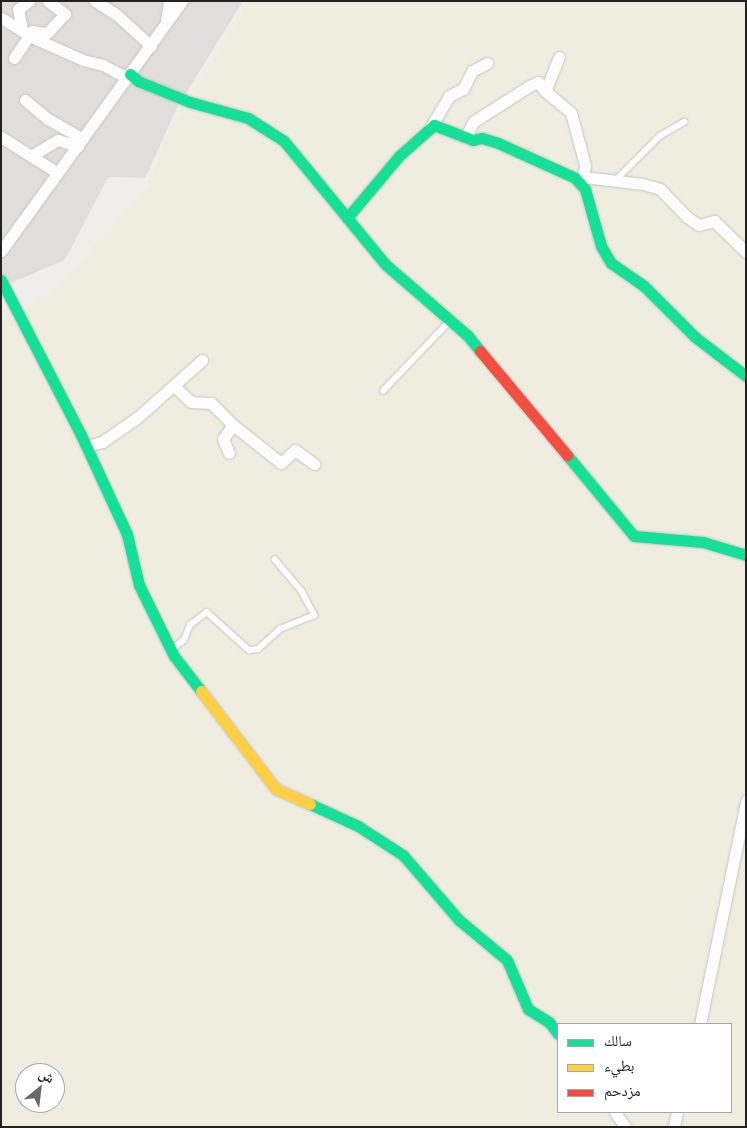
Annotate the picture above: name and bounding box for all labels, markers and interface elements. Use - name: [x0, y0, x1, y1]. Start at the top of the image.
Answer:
- legend: [557, 1023, 732, 1113]
- text: سالك: [604, 1031, 632, 1049]
- text: بطيء: [604, 1056, 634, 1074]
- north arrow: [15, 1063, 65, 1113]
- text: ش: [36, 1064, 58, 1086]
- text: مزدحم: [604, 1081, 641, 1099]

